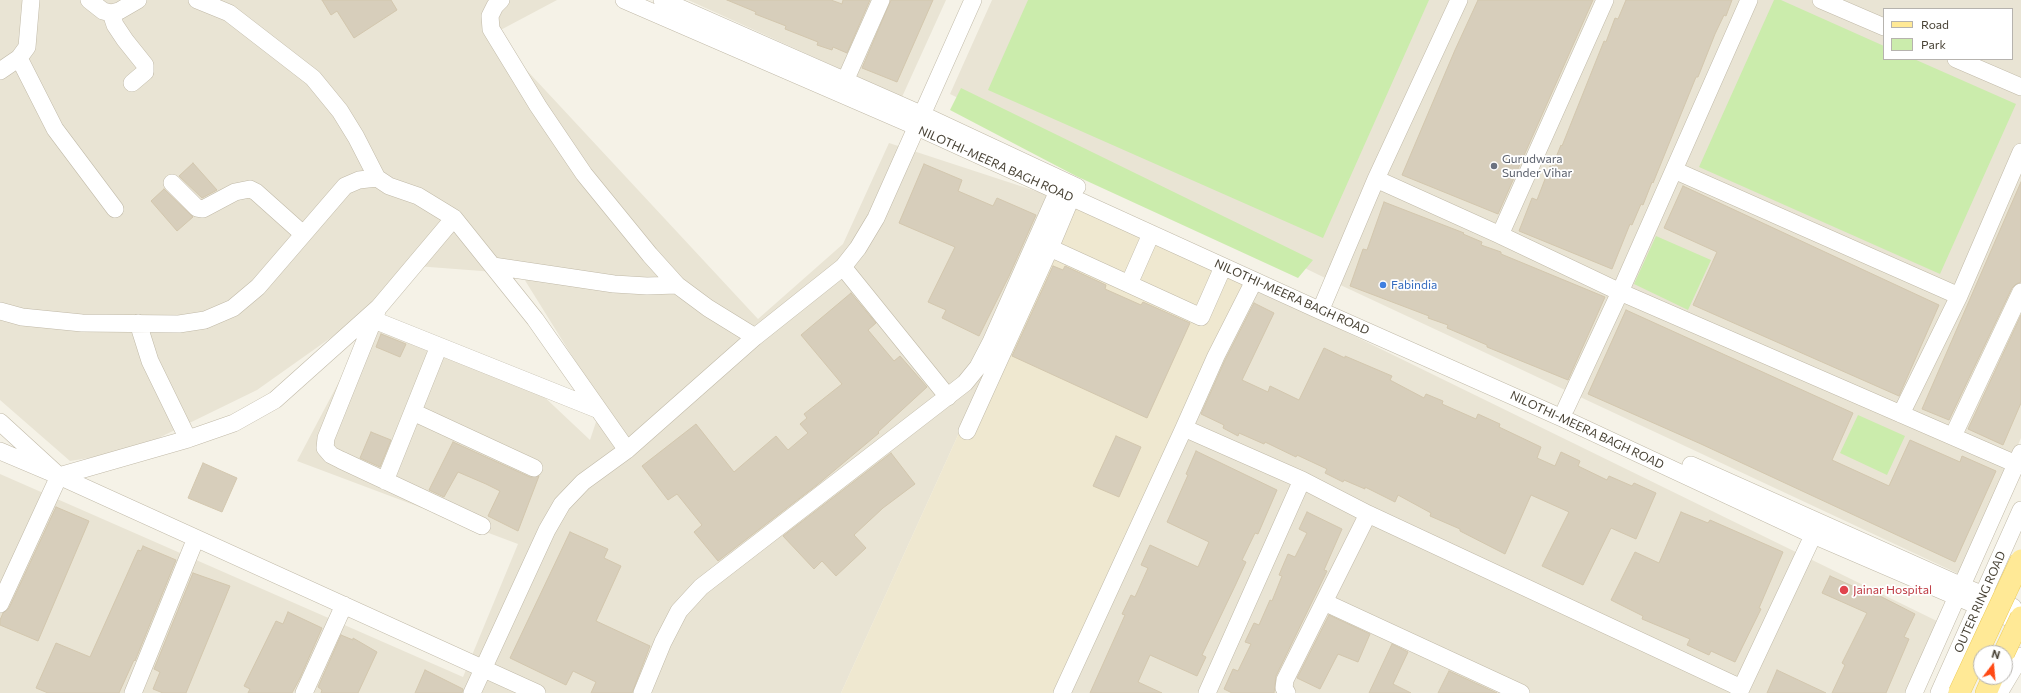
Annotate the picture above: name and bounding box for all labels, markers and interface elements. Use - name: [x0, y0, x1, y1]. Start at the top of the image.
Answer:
- legend: [1883, 8, 2013, 60]
- text: Road: [1921, 17, 1949, 31]
- text: Park: [1921, 37, 1946, 51]
- street label: NILOTHI-MEERA BAGH ROAD: [916, 123, 1076, 205]
- place label: Gurudwara Sunder Vihar: [1502, 152, 1572, 180]
- marker: Gurudwara Sunder Vihar: [1489, 161, 1499, 171]
- street label: NILOTHI-MEERA BAGH ROAD: [1212, 256, 1372, 338]
- place label: Fabindia: [1391, 278, 1437, 292]
- marker: Fabindia: [1378, 280, 1388, 290]
- street label: NILOTHI-MEERA BAGH ROAD: [1508, 388, 1666, 472]
- street label: OUTER RING ROAD: [1951, 549, 2009, 655]
- place label: Jainar Hospital: [1853, 583, 1932, 597]
- marker: Jainar Hospital: [1838, 584, 1850, 596]
- north arrow: [1973, 645, 2013, 685]

